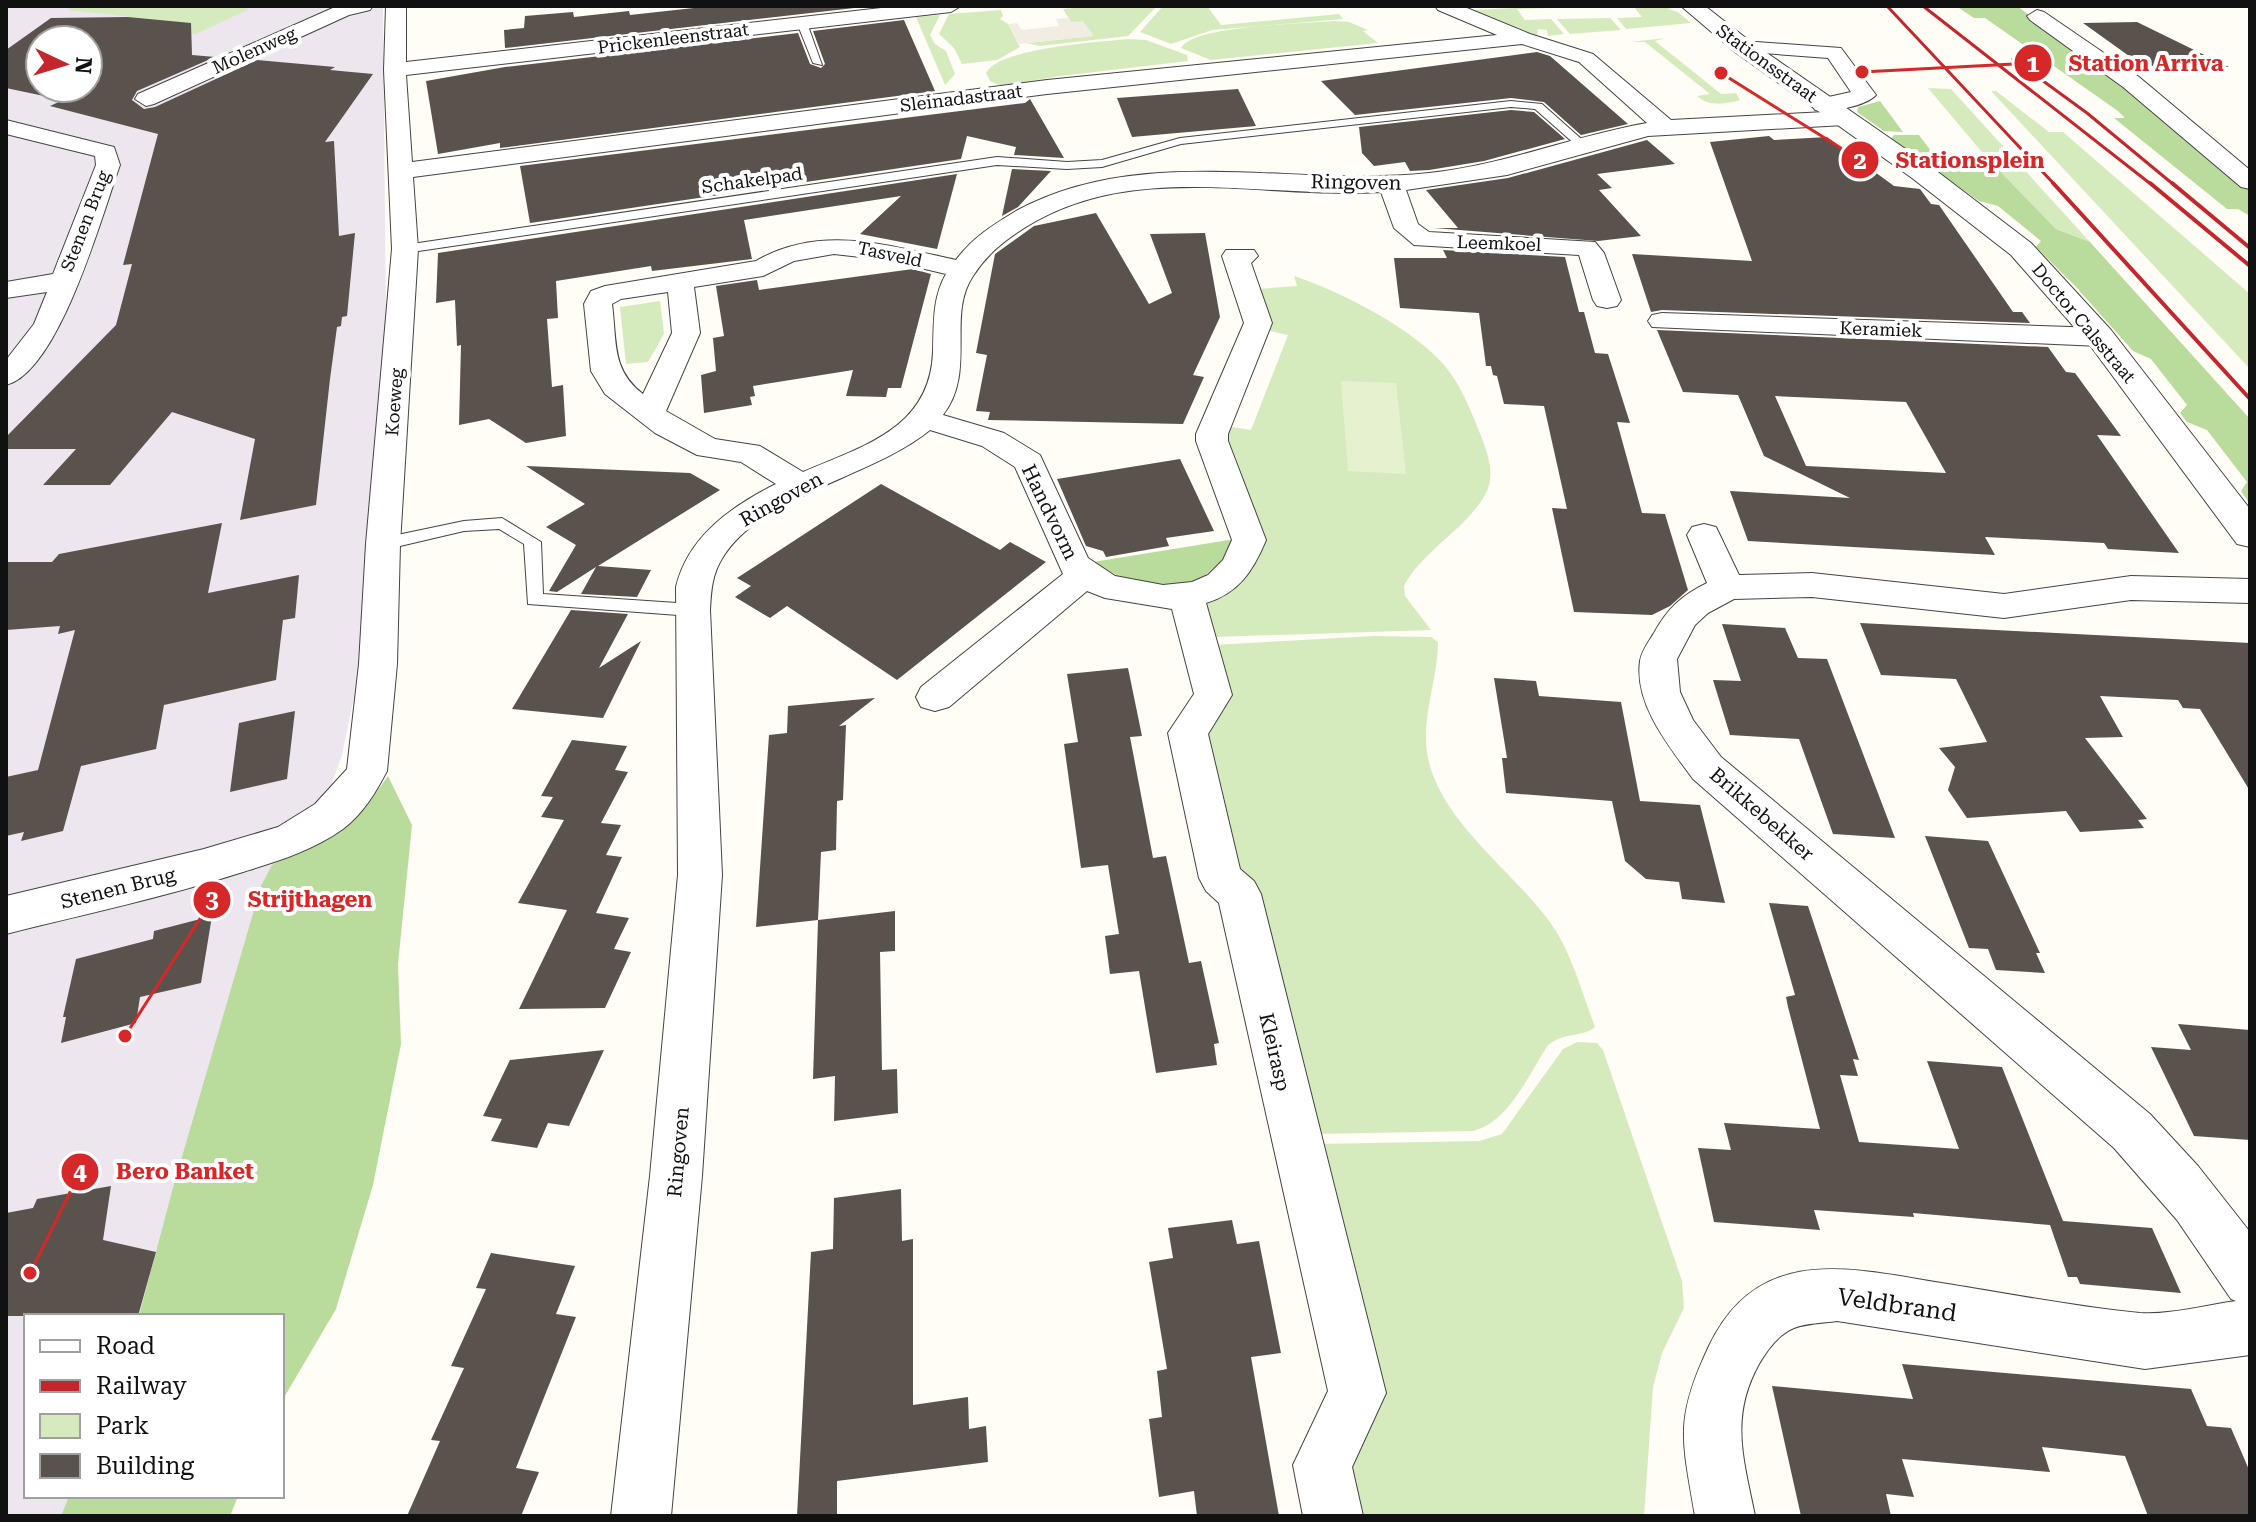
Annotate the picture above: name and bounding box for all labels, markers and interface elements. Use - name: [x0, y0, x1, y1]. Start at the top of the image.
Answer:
- street label: Prickenleenstraat: [596, 18, 750, 58]
- street label: Stationsstraat: [1713, 19, 1822, 107]
- street label: Molenweg: [209, 22, 300, 78]
- north arrow: [24, 24, 104, 104]
- callout: Station Arriva: [2013, 40, 2240, 86]
- text: 1: [2026, 50, 2040, 78]
- text: Station Arriva: [2068, 51, 2224, 76]
- text: N: [70, 56, 97, 75]
- street label: Sleinadastraat: [899, 80, 1024, 116]
- callout: Stationsplein: [1840, 137, 2061, 183]
- text: 2: [1853, 147, 1867, 175]
- text: Stationsplein: [1895, 148, 2045, 173]
- street label: Schakelpad: [700, 162, 804, 197]
- street label: Stenen Brug: [56, 167, 114, 274]
- street label: Ringoven: [1310, 169, 1402, 195]
- street label: Leemkoel: [1456, 231, 1542, 255]
- street label: Tasveld: [856, 237, 925, 271]
- street label: Doctor Calsstraat: [2028, 259, 2140, 387]
- street label: Keramiek: [1839, 317, 1923, 341]
- street label: Koeweg: [381, 367, 407, 437]
- street label: Handvorm: [1017, 460, 1083, 564]
- street label: Ringoven: [735, 466, 827, 532]
- street label: Brikkebekker: [1705, 762, 1819, 866]
- street label: Stenen Brug: [58, 862, 179, 914]
- callout: Strijthagen: [192, 877, 389, 923]
- text: 3: [205, 886, 219, 914]
- text: Strijthagen: [248, 887, 372, 912]
- street label: Kleirasp: [1254, 1011, 1296, 1093]
- street label: Ringoven: [662, 1106, 694, 1198]
- callout: Bero Banket: [60, 1149, 270, 1195]
- text: 4: [73, 1158, 87, 1186]
- text: Bero Banket: [116, 1159, 254, 1184]
- street label: Veldbrand: [1836, 1283, 1958, 1327]
- legend: [24, 1314, 284, 1498]
- text: Road: [96, 1332, 155, 1360]
- text: Railway: [96, 1372, 187, 1400]
- text: Park: [96, 1412, 149, 1440]
- text: Building: [96, 1452, 194, 1480]

